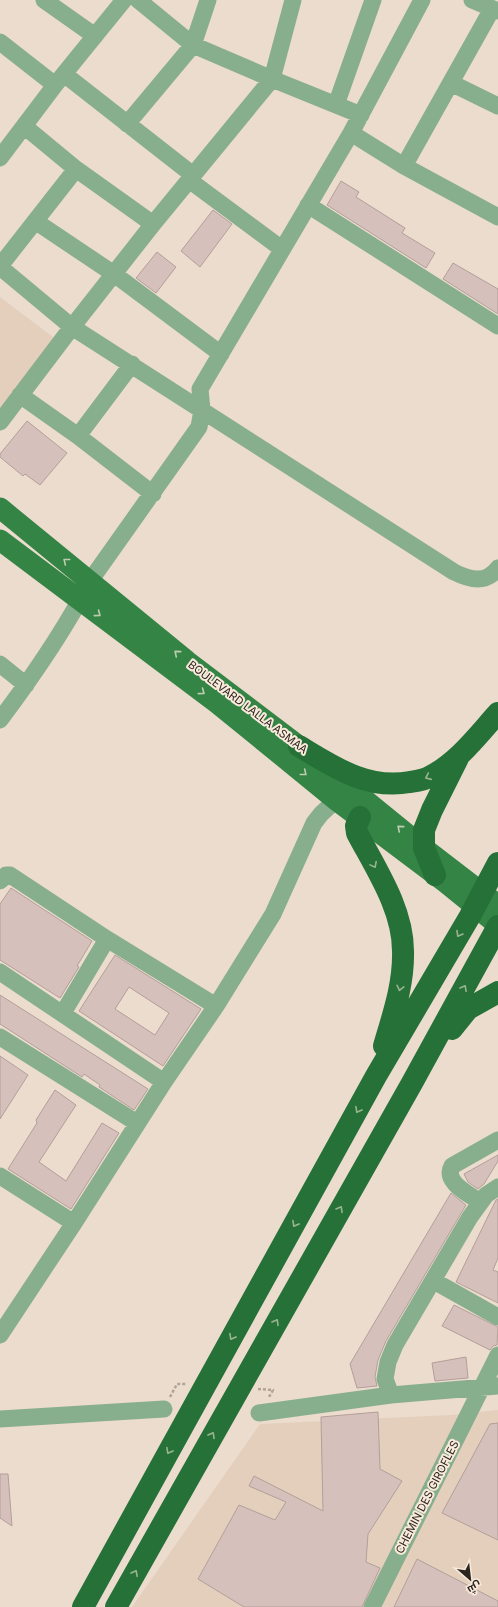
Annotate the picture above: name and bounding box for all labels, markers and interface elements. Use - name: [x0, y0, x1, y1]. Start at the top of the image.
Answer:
- one-way arrow: [63, 559, 70, 566]
- one-way arrow: [94, 609, 101, 616]
- one-way arrow: [174, 650, 181, 657]
- street label: BOULEVARD LALLA ASMAA: [185, 657, 311, 757]
- one-way arrow: [198, 687, 205, 694]
- one-way arrow: [299, 769, 306, 776]
- one-way arrow: [425, 772, 432, 780]
- one-way arrow: [397, 826, 405, 833]
- one-way arrow: [369, 860, 376, 868]
- one-way arrow: [456, 930, 463, 937]
- one-way arrow: [396, 985, 404, 992]
- one-way arrow: [460, 985, 467, 992]
- one-way arrow: [355, 1106, 362, 1113]
- one-way arrow: [336, 1206, 343, 1213]
- one-way arrow: [292, 1220, 299, 1227]
- one-way arrow: [272, 1319, 279, 1326]
- one-way arrow: [229, 1333, 236, 1341]
- one-way arrow: [208, 1432, 215, 1439]
- street label: CHEMIN DES GIROFLES: [392, 1438, 462, 1556]
- one-way arrow: [166, 1447, 174, 1454]
- north arrow: [450, 1559, 490, 1599]
- one-way arrow: [130, 1570, 138, 1577]
- text: ش: [465, 1578, 484, 1597]

